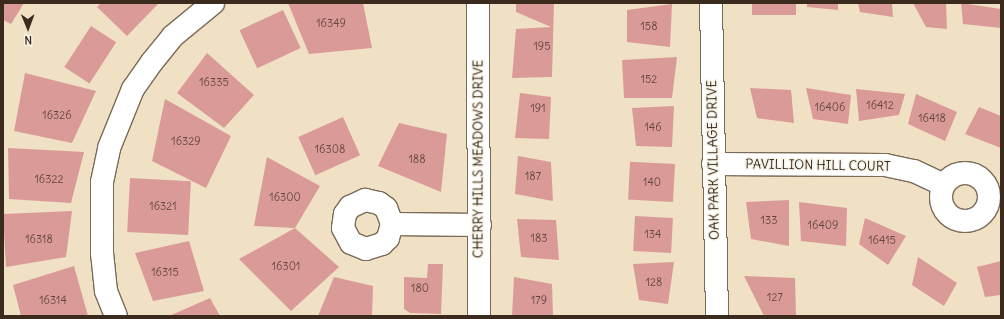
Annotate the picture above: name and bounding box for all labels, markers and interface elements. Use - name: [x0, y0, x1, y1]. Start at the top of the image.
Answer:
- north arrow: [8, 8, 48, 48]
- house number: 16349: [316, 16, 346, 30]
- house number: 158: [640, 19, 658, 33]
- text: N: [24, 33, 32, 47]
- house number: 195: [533, 39, 551, 53]
- street label: CHERRY HILLS MEADOWS DRIVE: [471, 60, 487, 258]
- house number: 152: [641, 72, 657, 86]
- house number: 16335: [199, 75, 229, 89]
- street label: OAK PARK VILLAGE DRIVE: [705, 80, 723, 240]
- house number: 16412: [866, 98, 894, 112]
- house number: 16406: [815, 100, 845, 114]
- house number: 191: [530, 101, 546, 115]
- house number: 16326: [42, 108, 72, 122]
- house number: 16418: [918, 111, 946, 125]
- house number: 146: [644, 120, 662, 134]
- house number: 16329: [171, 134, 201, 148]
- house number: 16308: [315, 142, 345, 156]
- house number: 188: [408, 152, 426, 166]
- street label: PAVILLION HILL COURT: [745, 157, 891, 175]
- house number: 187: [525, 169, 541, 183]
- house number: 16322: [34, 172, 64, 186]
- house number: 140: [643, 175, 661, 189]
- house number: 16300: [269, 190, 301, 204]
- house number: 16321: [149, 199, 177, 213]
- house number: 133: [761, 213, 777, 227]
- house number: 16409: [808, 218, 838, 232]
- house number: 134: [645, 227, 661, 241]
- house number: 183: [531, 231, 547, 245]
- house number: 16318: [25, 232, 53, 246]
- house number: 16415: [868, 233, 896, 247]
- house number: 16301: [272, 259, 300, 273]
- house number: 16315: [151, 265, 179, 279]
- house number: 128: [646, 275, 662, 289]
- house number: 180: [411, 281, 429, 295]
- house number: 127: [767, 290, 783, 304]
- house number: 16314: [39, 293, 67, 307]
- house number: 179: [531, 293, 547, 307]

